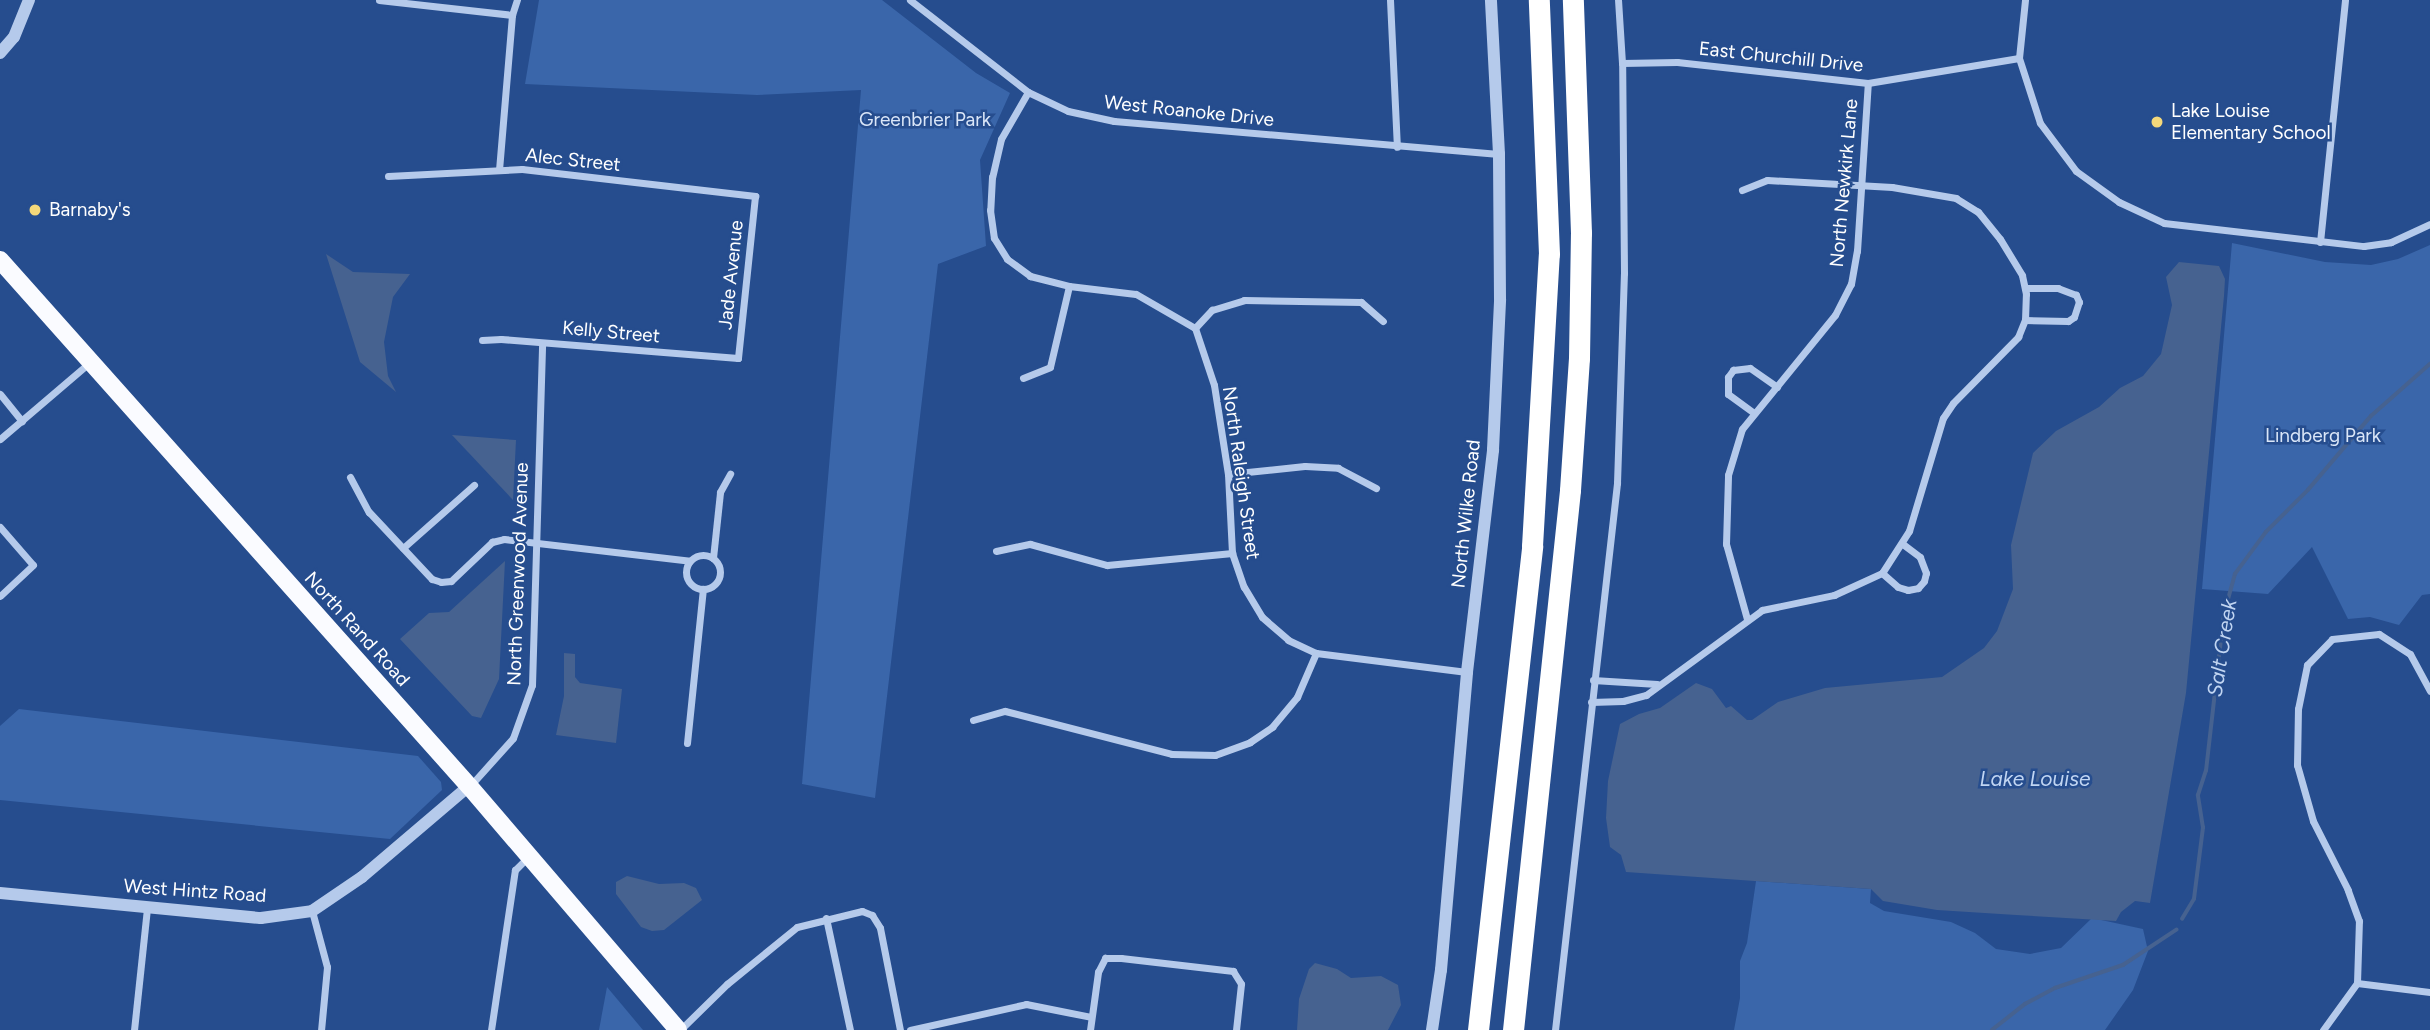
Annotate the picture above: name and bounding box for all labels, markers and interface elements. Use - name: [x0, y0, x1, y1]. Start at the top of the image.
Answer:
- street label: East Churchill Drive: [1698, 37, 1864, 77]
- street label: West Roanoke Drive: [1103, 91, 1275, 131]
- street label: North Newkirk Lane: [1825, 98, 1863, 268]
- place label: Lake Louise Elementary School: [2171, 100, 2331, 144]
- park label: Greenbrier Park: [859, 109, 991, 131]
- marker: Lake Louise Elementary School: [2149, 114, 2165, 130]
- street label: Alec Street: [524, 144, 622, 176]
- place label: Barnaby's: [49, 199, 131, 221]
- marker: Barnaby's: [27, 202, 43, 218]
- street label: Jade Avenue: [714, 219, 748, 331]
- street label: Kelly Street: [561, 316, 661, 348]
- street label: North Raleigh Street: [1218, 385, 1264, 561]
- park label: Lindberg Park: [2265, 425, 2381, 447]
- street label: North Wilke Road: [1447, 439, 1485, 589]
- street label: North Greenwood Avenue: [503, 462, 533, 686]
- street label: North Rand Road: [300, 567, 414, 691]
- water label: Salt Creek: [2202, 597, 2242, 699]
- water label: Lake Louise: [1980, 766, 2090, 792]
- street label: West Hintz Road: [123, 875, 267, 907]

